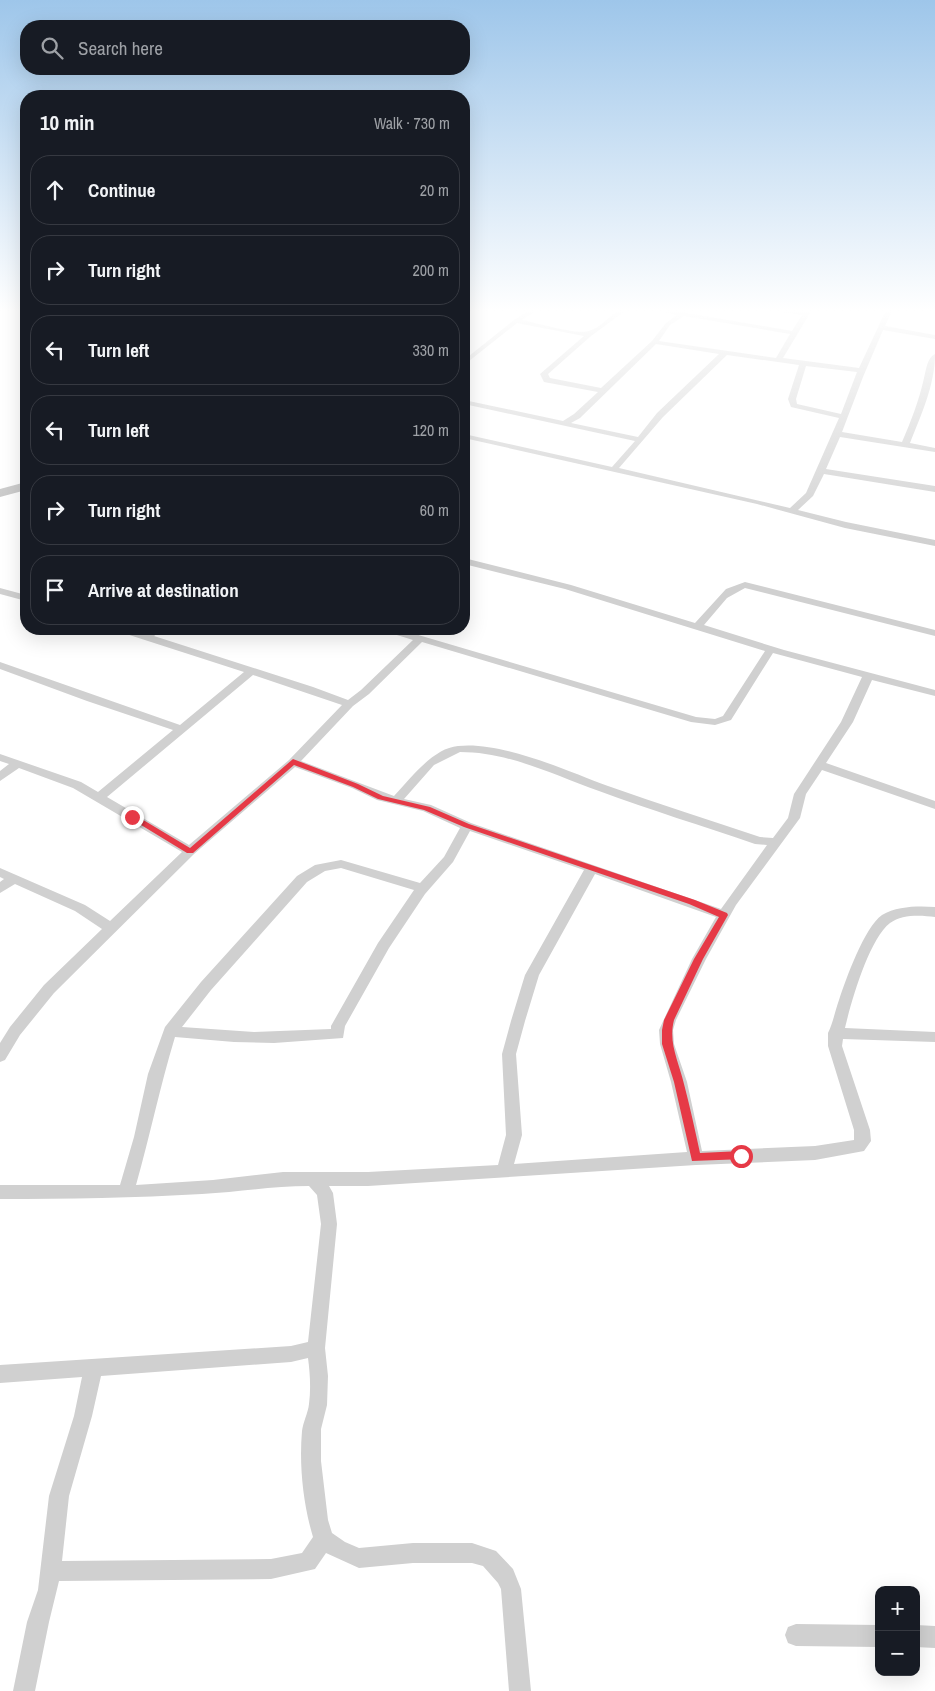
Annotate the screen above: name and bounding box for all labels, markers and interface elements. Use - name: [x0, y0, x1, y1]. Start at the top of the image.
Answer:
- search box: [20, 20, 470, 75]
- icon: search: [38, 34, 66, 62]
- text: Search here: [78, 35, 163, 61]
- text: 10 min: [40, 108, 95, 137]
- text: Walk · 730 m: [374, 112, 450, 134]
- icon: ahead: [41, 176, 69, 204]
- text: Continue: [88, 177, 156, 203]
- text: 20 m: [420, 179, 449, 201]
- icon: right: [41, 256, 69, 284]
- text: Turn right: [88, 257, 160, 283]
- text: 200 m: [413, 259, 449, 281]
- icon: left: [41, 336, 69, 364]
- text: Turn left: [88, 337, 149, 363]
- text: 330 m: [413, 339, 449, 361]
- icon: left: [41, 416, 69, 444]
- text: Turn left: [88, 417, 149, 443]
- text: 120 m: [413, 419, 449, 441]
- icon: right: [41, 496, 69, 524]
- text: Turn right: [88, 497, 160, 523]
- text: 60 m: [420, 499, 449, 521]
- icon: arrive: [41, 576, 69, 604]
- text: Arrive at destination: [88, 577, 239, 603]
- route end: [121, 806, 144, 829]
- route start: [730, 1145, 753, 1168]
- map controls: [875, 1586, 920, 1676]
- button: +: [875, 1586, 920, 1631]
- button: −: [875, 1631, 920, 1676]

